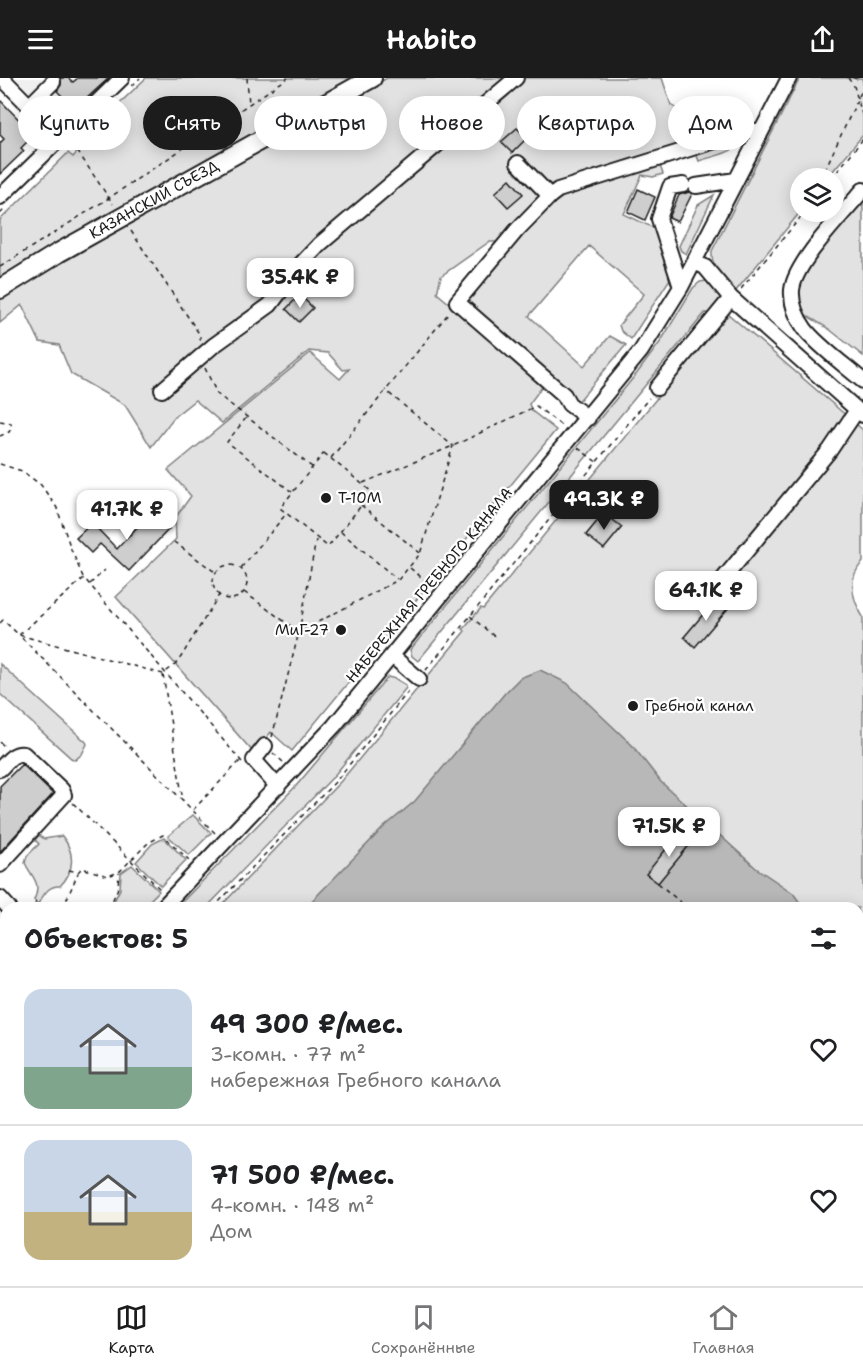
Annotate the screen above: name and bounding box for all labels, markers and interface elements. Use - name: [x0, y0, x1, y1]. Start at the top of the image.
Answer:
- text: Habito: [386, 21, 477, 58]
- icon: menu: [24, 23, 57, 56]
- icon: share: [806, 23, 839, 56]
- chip: Купить: [18, 96, 131, 150]
- chip: Снять: [143, 96, 242, 150]
- chip: Фильтры: [254, 96, 387, 150]
- chip: Новое: [399, 96, 505, 150]
- chip: Квартира: [517, 96, 656, 150]
- chip: Дом: [668, 96, 754, 150]
- street label: КАЗАНСКИЙ СЪЕЗД: [86, 155, 223, 244]
- map controls: [790, 168, 844, 222]
- button: layers: [790, 168, 844, 222]
- pin: 35.4K ₽: [245, 258, 355, 309]
- text: 35.4K ₽: [261, 264, 339, 290]
- pin: 49.3K ₽: [549, 480, 659, 531]
- street label: НАБЕРЕЖНАЯ ГРЕБНОГО КАНАЛА: [341, 483, 517, 687]
- text: 49.3K ₽: [563, 486, 645, 512]
- place label: Т-10М: [338, 488, 382, 508]
- pin: 41.7K ₽: [72, 490, 182, 541]
- marker: Т-10М: [319, 491, 333, 505]
- text: 41.7K ₽: [91, 496, 164, 522]
- pin: 64.1K ₽: [651, 571, 761, 622]
- text: 64.1K ₽: [669, 577, 743, 603]
- place label: МиГ-27: [275, 620, 329, 640]
- marker: МиГ-27: [334, 623, 348, 637]
- place label: Гребной канал: [645, 696, 754, 716]
- marker: Гребной канал: [626, 699, 640, 713]
- pin: 71.5K ₽: [614, 807, 724, 858]
- text: 71.5K ₽: [632, 813, 706, 839]
- text: Объектов: 5: [24, 921, 188, 956]
- icon: filters: [807, 922, 840, 955]
- text: 49 300 ₽/мес.: [210, 1006, 403, 1041]
- icon: home: [72, 1013, 144, 1085]
- icon: heart: [807, 1033, 840, 1066]
- text: 3-комн. · 77 m²: [210, 1041, 366, 1067]
- text: набережная Гребного канала: [210, 1067, 501, 1093]
- text: 71 500 ₽/мес.: [210, 1157, 395, 1192]
- icon: home: [72, 1164, 144, 1236]
- icon: heart: [807, 1184, 840, 1217]
- text: 4-комн. · 148 m²: [210, 1192, 374, 1218]
- text: Дом: [210, 1218, 252, 1244]
- tab: Карта: [108, 1301, 154, 1358]
- tab: Сохранённые: [371, 1301, 476, 1358]
- tab: Главная: [693, 1301, 755, 1358]

